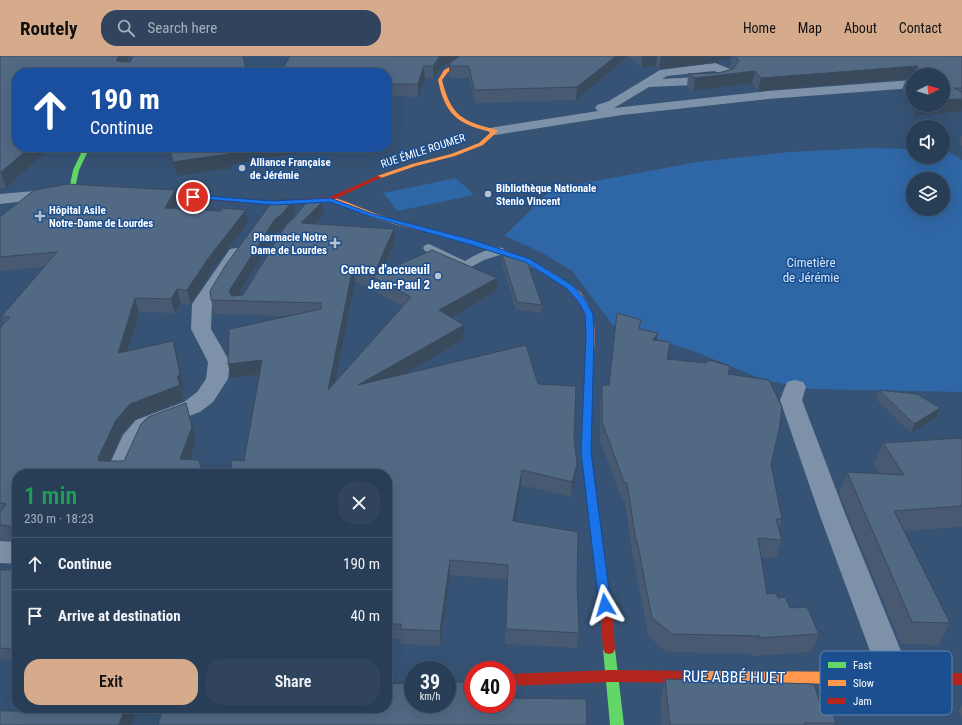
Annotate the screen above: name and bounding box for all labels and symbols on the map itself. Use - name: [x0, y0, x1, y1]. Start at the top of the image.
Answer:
- north arrow: [906, 68, 950, 112]
- street label: RUE ÉMILE ROUMER: [379, 131, 467, 171]
- place label: Alliance Française de Jérémie: [250, 156, 331, 182]
- marker: Alliance Française de Jérémie: [237, 163, 247, 173]
- pin: [176, 180, 210, 214]
- place label: Bibliothèque Nationale Stenio Vincent: [496, 182, 596, 208]
- marker: Bibliothèque Nationale Stenio Vincent: [483, 189, 493, 199]
- place label: Hôpital Asile Notre-Dame de Lourdes: [49, 204, 153, 230]
- marker: Hôpital Asile Notre-Dame de Lourdes: [34, 210, 46, 222]
- place label: Pharmacie Notre Dame de Lourdes: [251, 231, 327, 257]
- marker: Pharmacie Notre Dame de Lourdes: [330, 238, 340, 248]
- park label: Cimetière de Jérémie: [783, 255, 839, 285]
- place label: Centre d'accueuil Jean-Paul 2: [341, 262, 430, 292]
- marker: Centre d'accueuil Jean-Paul 2: [433, 271, 443, 281]
- position arrow: [584, 584, 626, 626]
- legend: [820, 651, 952, 715]
- text: Fast: [853, 659, 872, 672]
- speed limit sign: 40: [464, 661, 516, 713]
- street label: RUE ABBÉ HUET: [682, 667, 786, 687]
- text: Slow: [853, 677, 874, 690]
- text: Jam: [853, 695, 872, 708]

